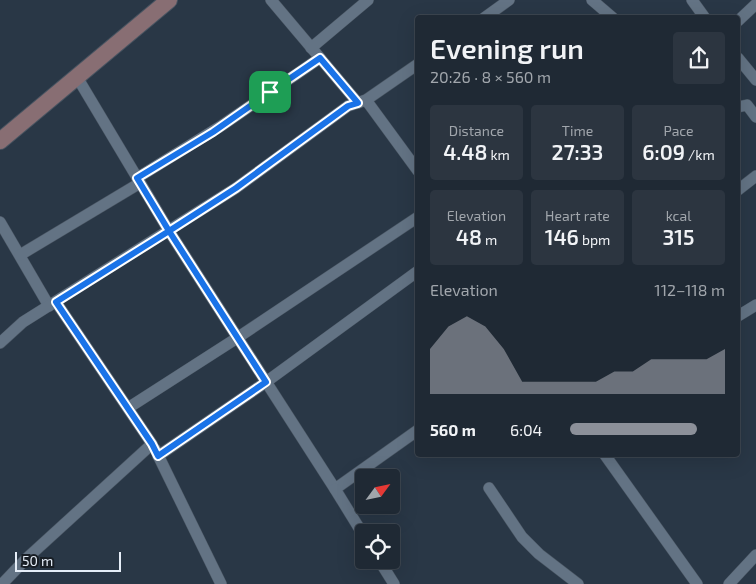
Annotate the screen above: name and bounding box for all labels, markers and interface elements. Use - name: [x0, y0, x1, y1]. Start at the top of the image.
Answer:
- text: Evening run: [430, 31, 584, 65]
- button: share: [673, 32, 725, 84]
- text: 20:26 · 8 × 560 m: [430, 67, 551, 86]
- pin: [249, 71, 291, 113]
- icon: arrive: [256, 78, 284, 106]
- text: Distance: [449, 122, 504, 139]
- text: Time: [562, 122, 593, 139]
- text: Pace: [663, 122, 694, 139]
- text: 4.48: [443, 139, 487, 164]
- text: 27:33: [552, 139, 603, 164]
- text: 6:09: [642, 139, 685, 164]
- text: km: [487, 146, 510, 163]
- text: /km: [685, 146, 715, 163]
- text: Elevation: [447, 207, 506, 224]
- text: Heart rate: [545, 207, 610, 224]
- text: kcal: [666, 207, 691, 224]
- text: 48: [456, 224, 482, 249]
- text: 146: [545, 224, 579, 249]
- text: 315: [662, 224, 695, 249]
- text: m: [482, 231, 497, 248]
- text: bpm: [579, 231, 610, 248]
- text: Elevation: [430, 280, 498, 299]
- text: 112–118 m: [654, 280, 725, 299]
- text: 560 m: [430, 420, 476, 439]
- text: 6:04: [510, 420, 542, 439]
- north arrow: [355, 469, 400, 514]
- map controls: [355, 469, 400, 569]
- button: locate: [355, 524, 400, 569]
- scale bar: [15, 549, 121, 572]
- text: 50 m: [22, 552, 53, 569]

